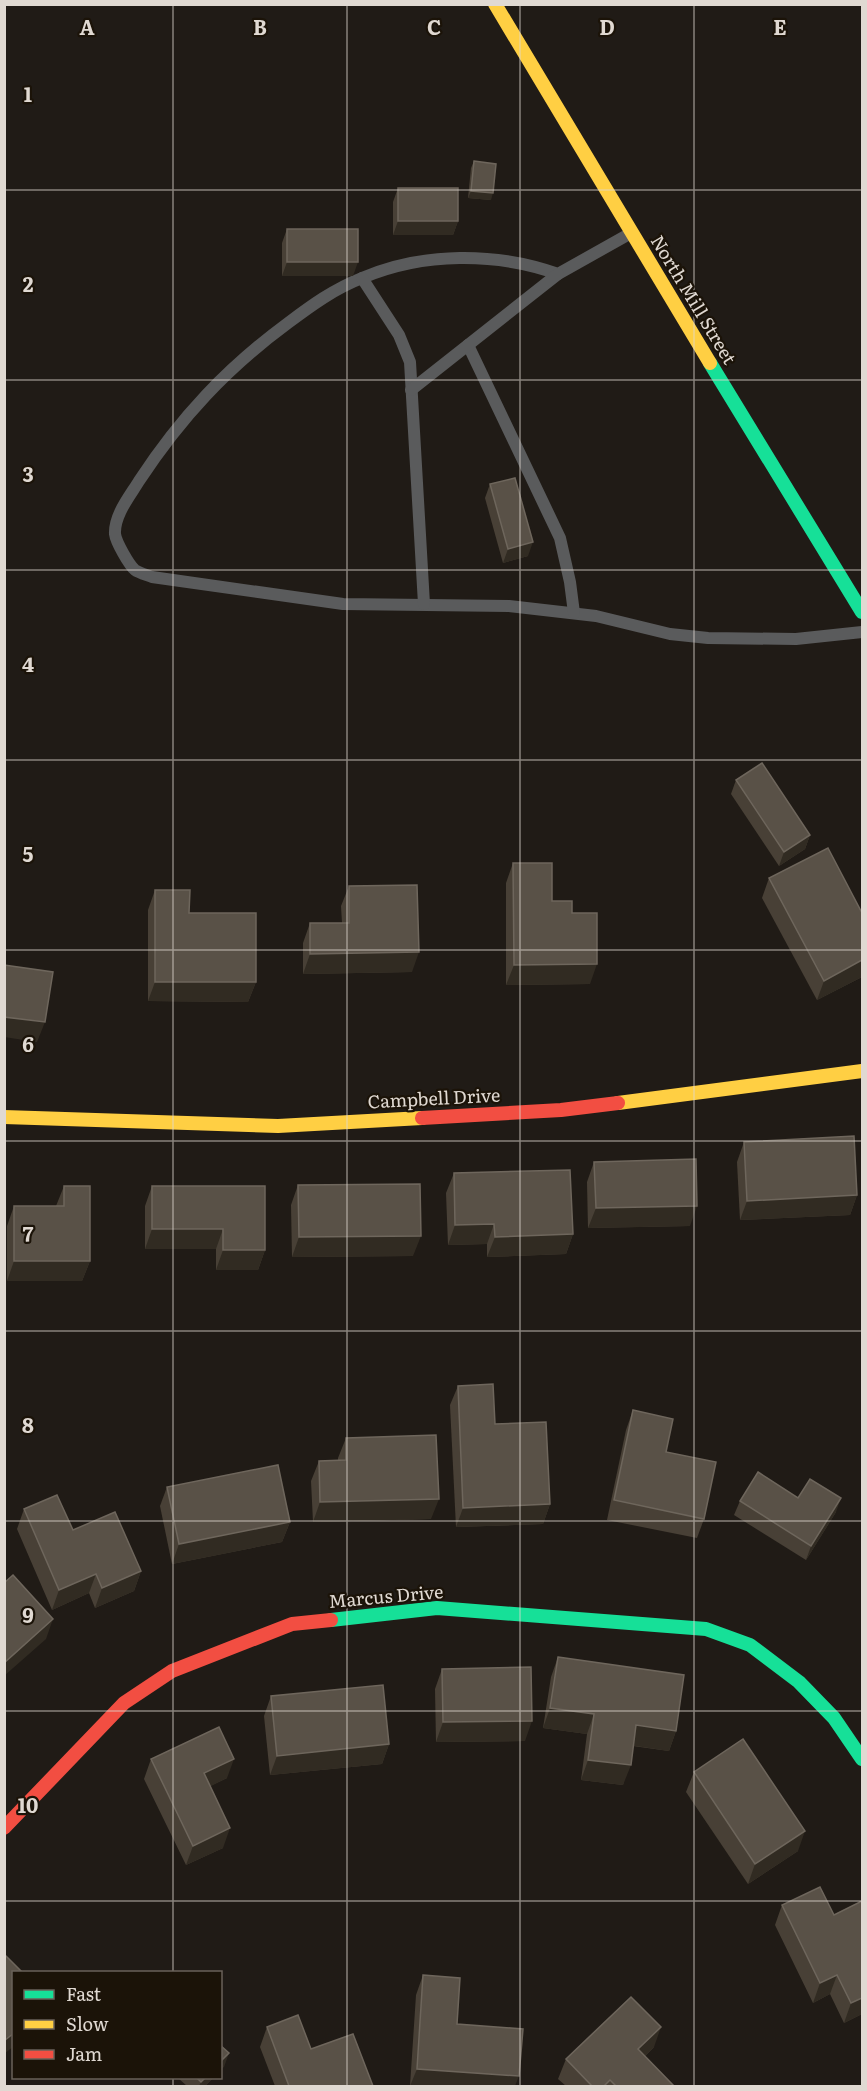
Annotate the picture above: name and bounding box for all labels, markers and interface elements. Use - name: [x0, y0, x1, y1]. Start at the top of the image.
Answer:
- text: A: [79, 11, 95, 41]
- text: B: [253, 11, 267, 41]
- text: C: [427, 11, 441, 41]
- text: D: [599, 11, 615, 41]
- text: E: [773, 11, 787, 41]
- text: 1: [24, 78, 32, 108]
- street label: North Mill Street: [645, 229, 744, 370]
- text: 2: [23, 268, 34, 298]
- text: 3: [22, 458, 34, 488]
- text: 4: [22, 648, 34, 678]
- text: 5: [23, 838, 34, 868]
- text: 6: [22, 1028, 34, 1058]
- street label: Campbell Drive: [367, 1081, 501, 1114]
- text: 7: [23, 1218, 34, 1248]
- text: 8: [22, 1409, 34, 1439]
- street label: Marcus Drive: [327, 1577, 444, 1614]
- text: 9: [22, 1599, 34, 1629]
- text: 10: [18, 1789, 38, 1819]
- legend: [12, 1971, 222, 2079]
- text: Fast: [66, 1980, 102, 2007]
- text: Slow: [66, 2010, 109, 2037]
- text: Jam: [66, 2040, 102, 2067]

